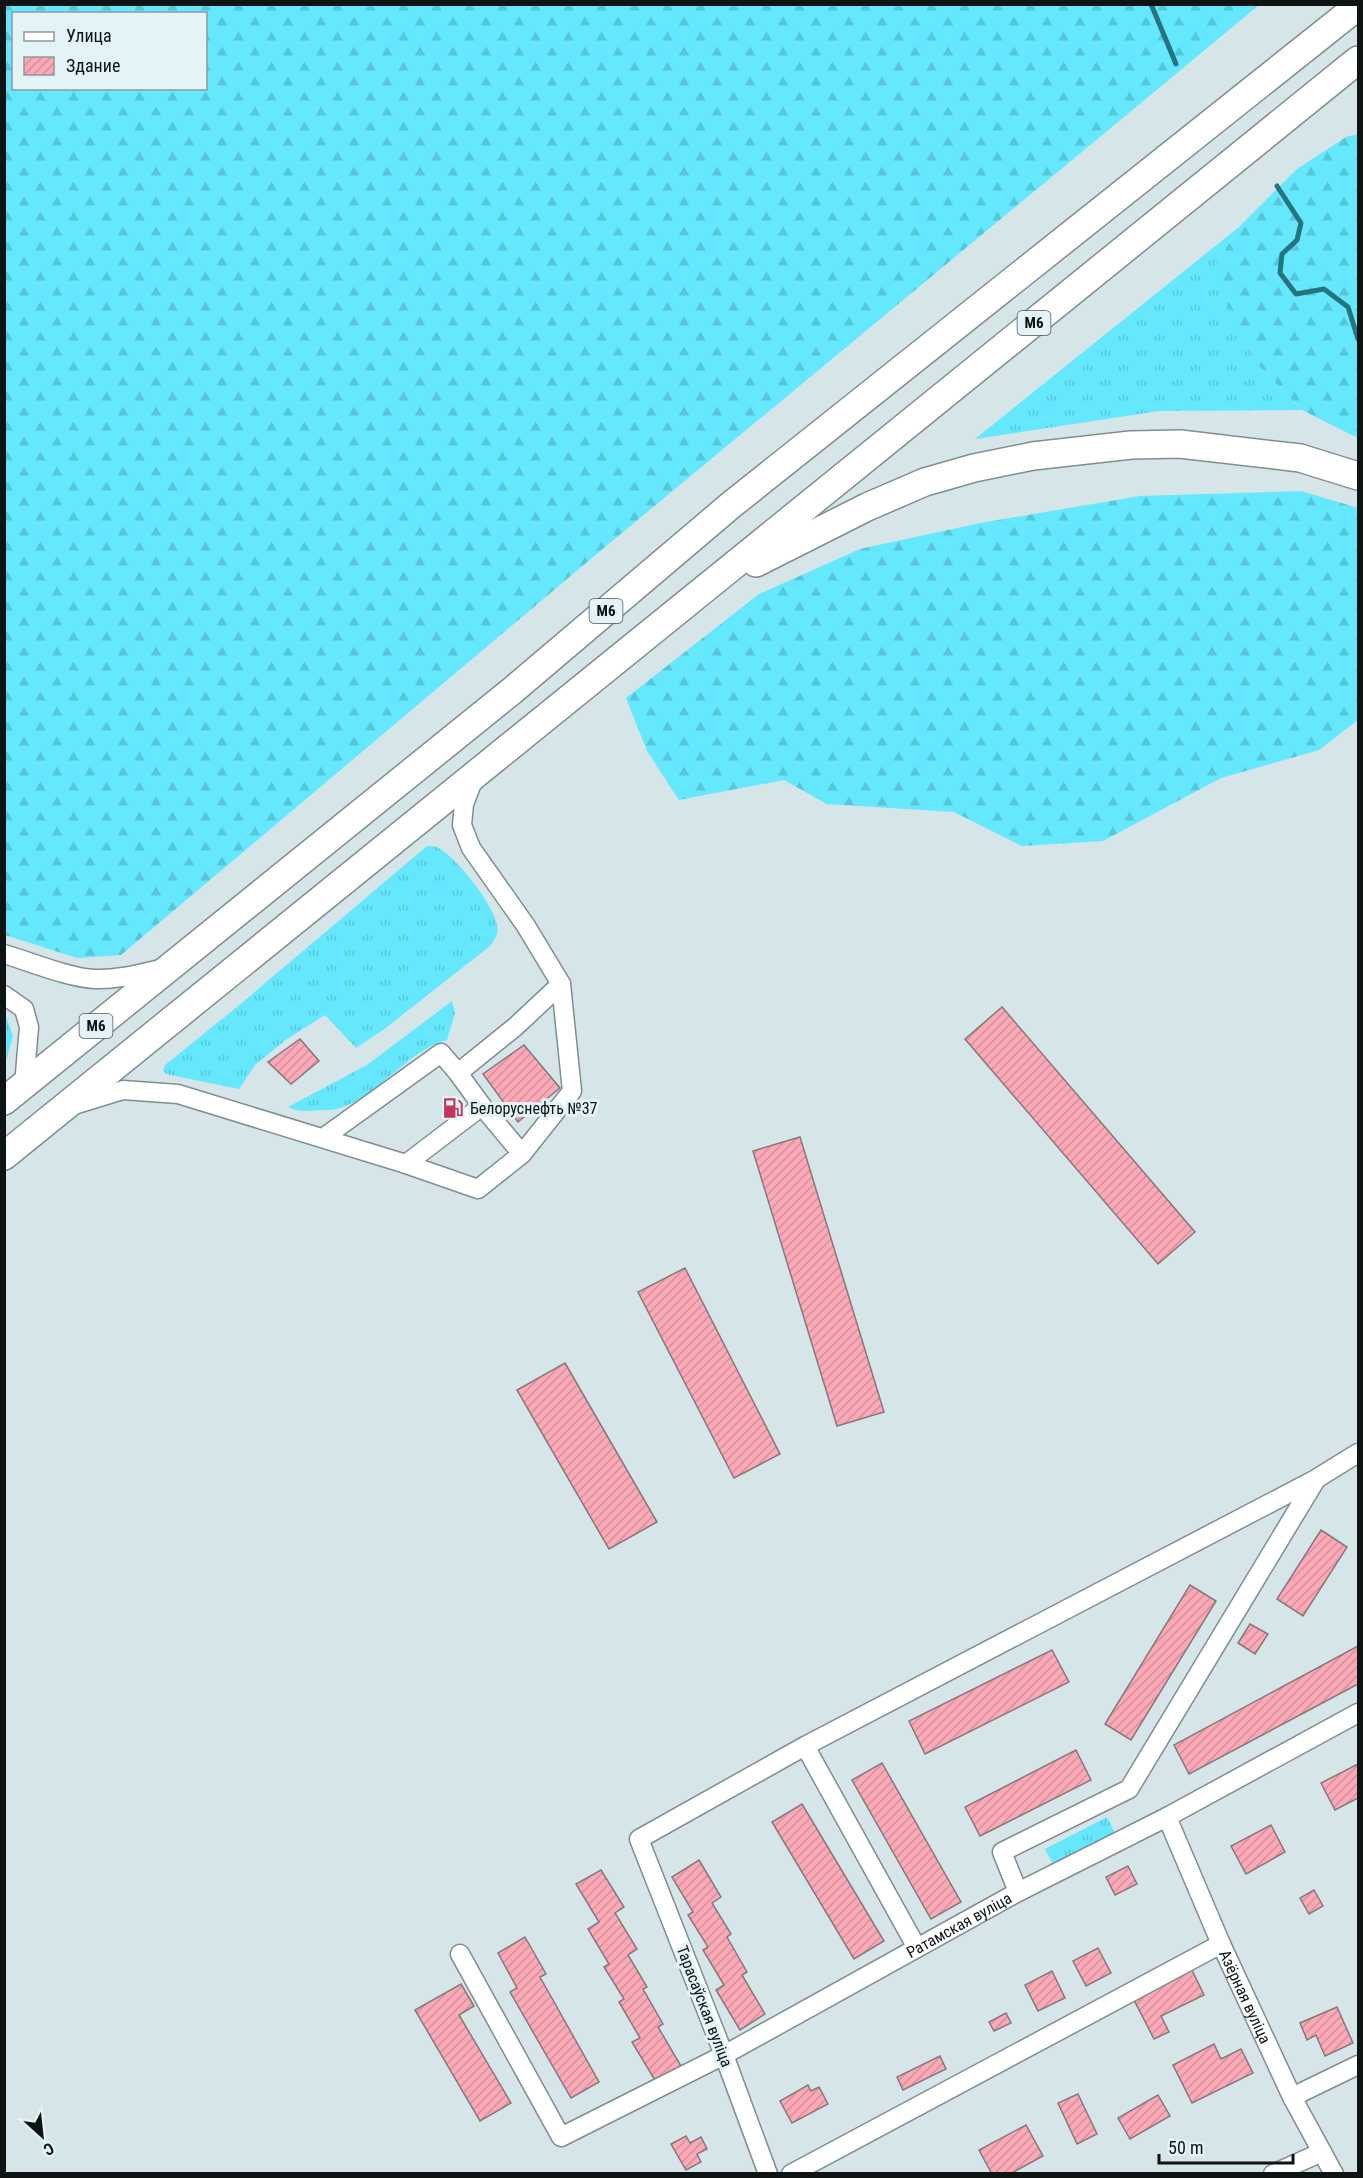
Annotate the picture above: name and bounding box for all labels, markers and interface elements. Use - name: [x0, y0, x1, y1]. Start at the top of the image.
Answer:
- legend: [12, 12, 207, 90]
- text: Улица: [66, 25, 112, 46]
- text: Здание: [66, 55, 120, 76]
- road number: М6: [1018, 311, 1050, 335]
- road number: М6: [590, 599, 622, 623]
- road number: М6: [80, 1014, 112, 1038]
- fuel station icon: Белоруснефть №37: [441, 1096, 465, 1120]
- place label: Белоруснефть №37: [470, 1099, 598, 1118]
- street label: Ратамская вуліца: [903, 1888, 1015, 1962]
- street label: Тарасаўская вуліца: [673, 1943, 736, 2070]
- street label: Азёрная вуліца: [1215, 1947, 1275, 2047]
- north arrow: [12, 2106, 72, 2166]
- scale bar: [1159, 2127, 1292, 2165]
- text: 50 m: [1168, 2137, 1203, 2158]
- text: С: [40, 2138, 57, 2159]

